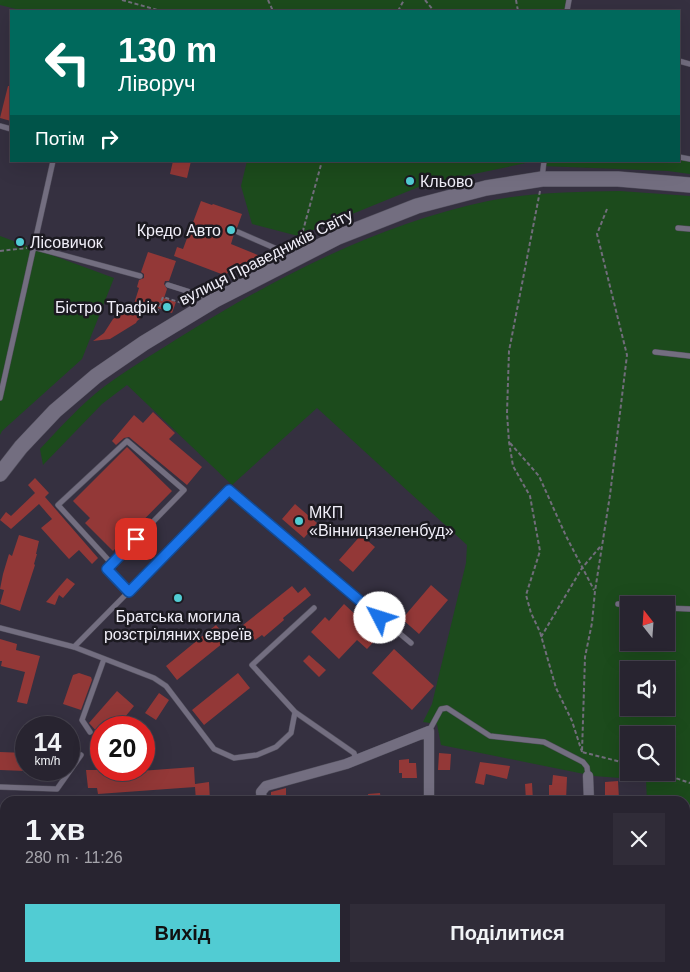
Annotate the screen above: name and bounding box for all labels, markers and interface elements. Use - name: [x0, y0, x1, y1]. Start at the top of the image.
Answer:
- icon: left: [35, 30, 100, 95]
- text: 130 m: [118, 30, 217, 69]
- text: Ліворуч: [118, 71, 195, 96]
- icon: right: [95, 125, 123, 153]
- text: Потім: [35, 128, 85, 149]
- place label: Кльово: [420, 173, 473, 190]
- marker: Кльово: [404, 175, 416, 187]
- street label: вулиця Праведників Світу: [177, 206, 355, 308]
- place label: Кредо Авто: [137, 222, 221, 239]
- marker: Кредо Авто: [225, 224, 237, 236]
- place label: Лісовичок: [30, 234, 104, 251]
- marker: Лісовичок: [14, 236, 26, 248]
- place label: Бістро Трафік: [55, 299, 158, 316]
- marker: Бістро Трафік: [161, 301, 173, 313]
- place label: МКП «Вінницязеленбуд»: [309, 504, 454, 539]
- marker: МКП «Вінницязеленбуд»: [293, 515, 305, 527]
- pin: [115, 518, 157, 560]
- icon: arrive: [122, 525, 150, 553]
- position arrow: [353, 591, 405, 643]
- marker: Братська могила розстріляних євреїв: [172, 592, 184, 604]
- north arrow: [620, 596, 675, 651]
- map controls: [620, 596, 675, 781]
- place label: Братська могила розстріляних євреїв: [104, 608, 252, 643]
- button: sound: [620, 661, 675, 716]
- speed limit sign: 20: [90, 716, 155, 781]
- button: search: [620, 726, 675, 781]
- text: 14: [34, 728, 61, 756]
- text: km/h: [34, 754, 61, 768]
- text: 1 хв: [25, 813, 85, 846]
- button: close: [613, 813, 665, 865]
- text: 280 m · 11:26: [25, 849, 123, 866]
- button: Вихід: [25, 904, 340, 962]
- button: Поділитися: [350, 904, 665, 962]

